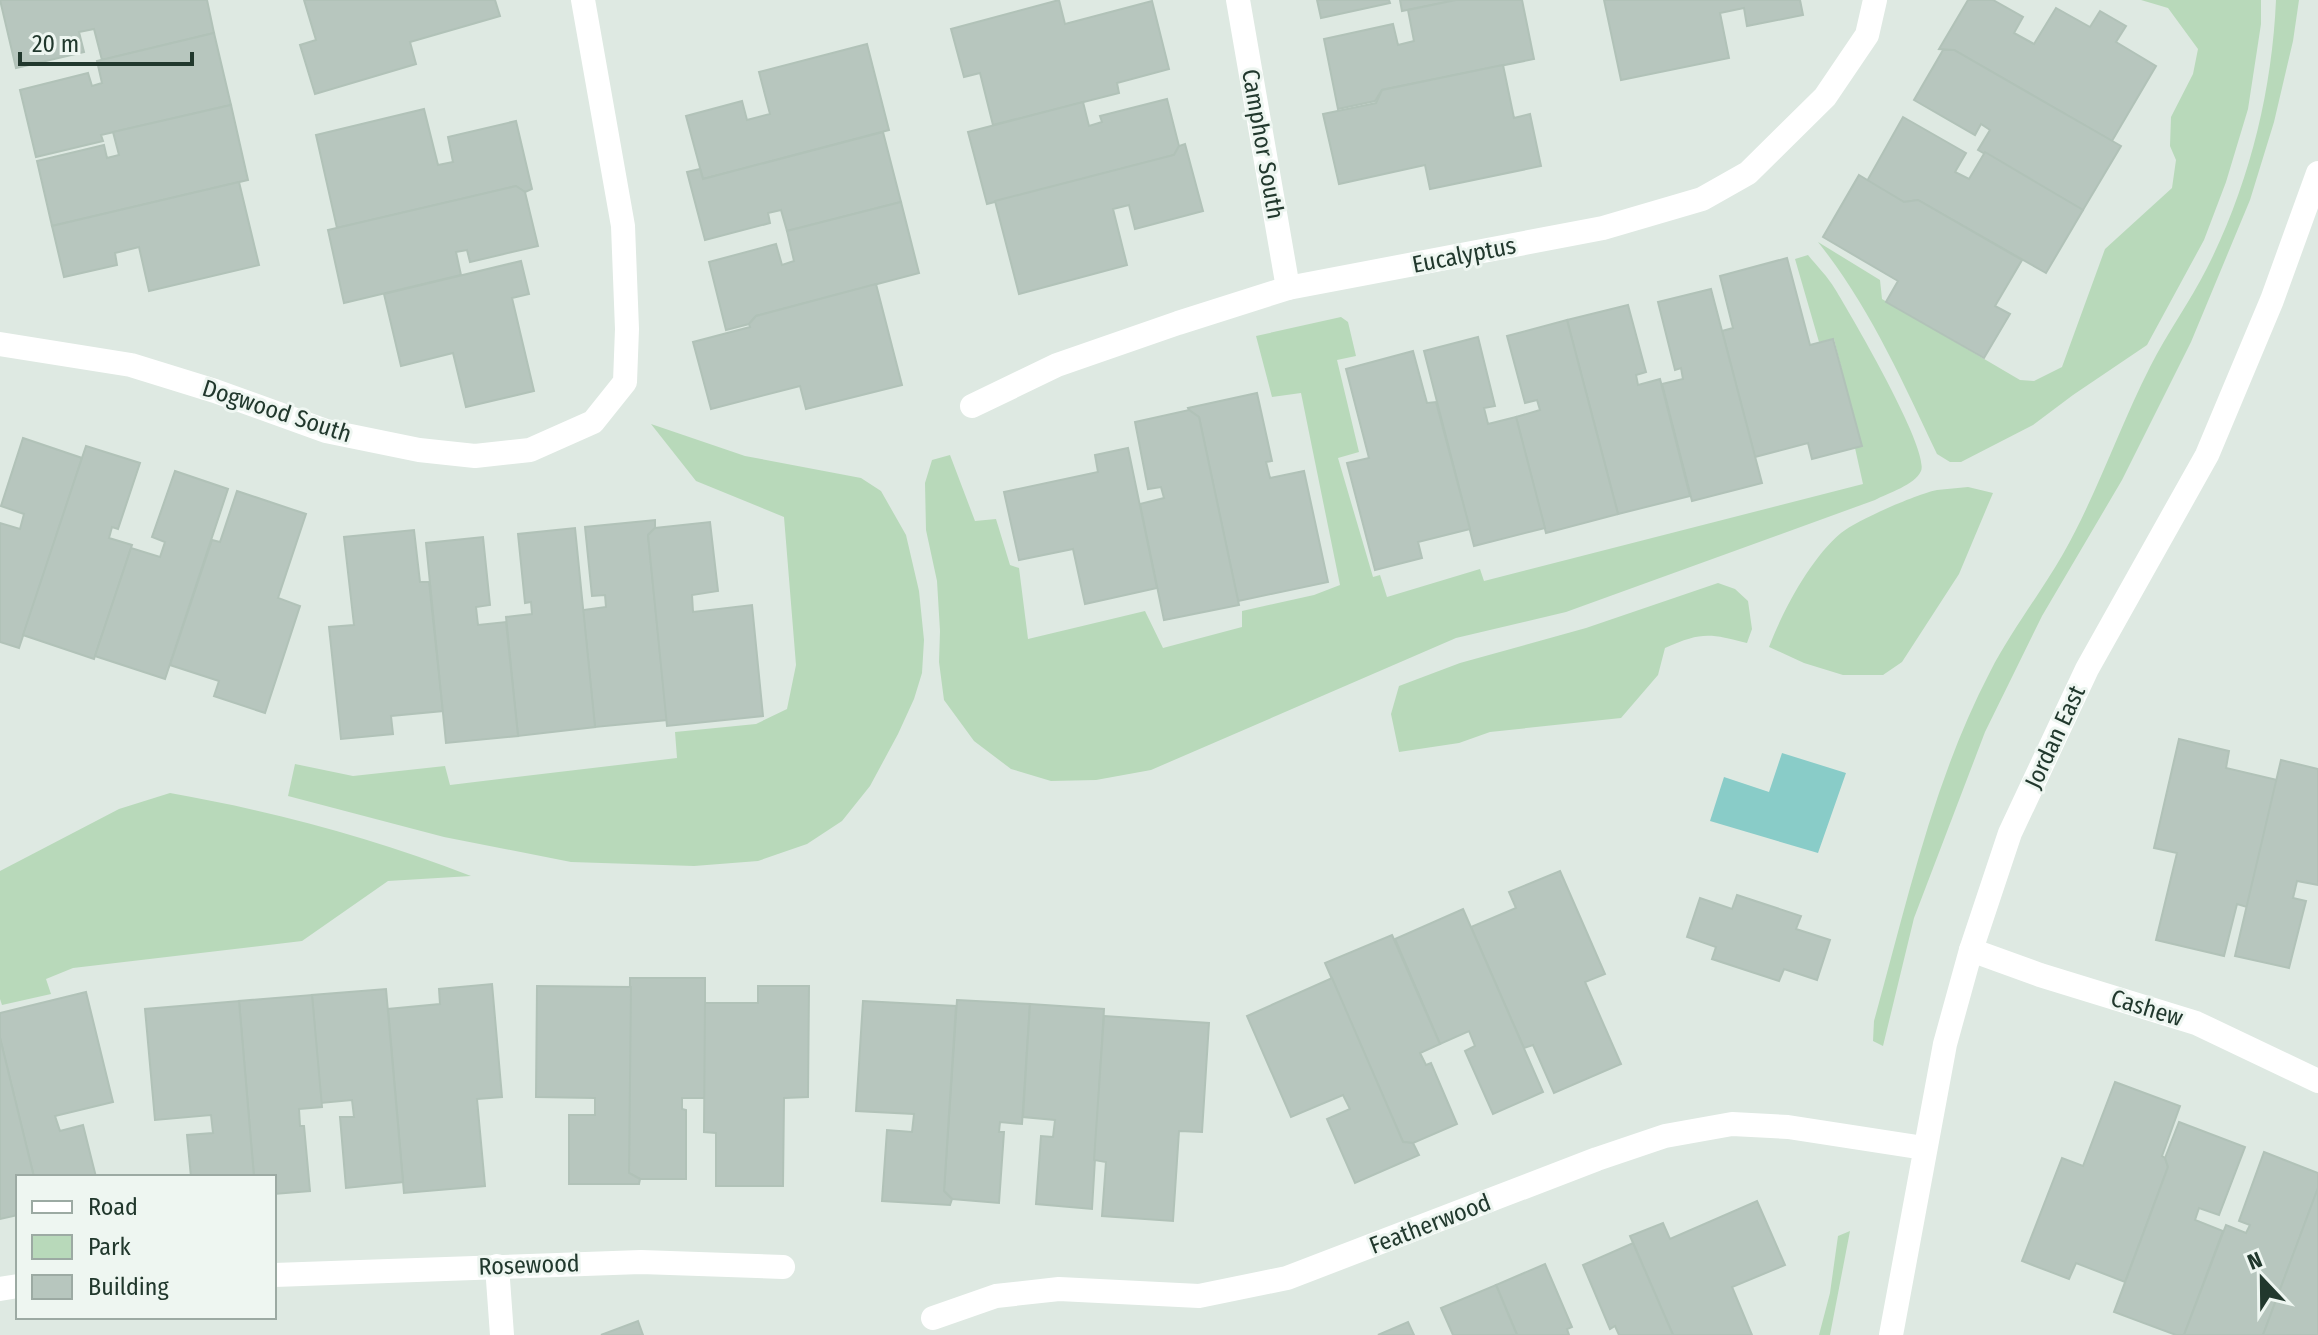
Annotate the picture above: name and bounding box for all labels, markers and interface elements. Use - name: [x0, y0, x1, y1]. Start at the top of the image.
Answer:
- scale bar: [20, 16, 192, 66]
- text: 20 m: [32, 30, 79, 58]
- street label: Camphor South: [1236, 67, 1290, 221]
- street label: Eucalyptus: [1410, 231, 1518, 279]
- street label: Dogwood South: [199, 374, 355, 448]
- street label: Jordan East: [2019, 681, 2091, 793]
- street label: Cashew: [2108, 984, 2187, 1032]
- legend: [16, 1175, 276, 1319]
- street label: Featherwood: [1365, 1188, 1495, 1260]
- text: Road: [88, 1193, 138, 1221]
- text: Park: [88, 1233, 131, 1261]
- north arrow: [2222, 1239, 2302, 1319]
- text: N: [2244, 1246, 2266, 1276]
- street label: Rosewood: [478, 1249, 580, 1281]
- text: Building: [88, 1273, 170, 1301]

